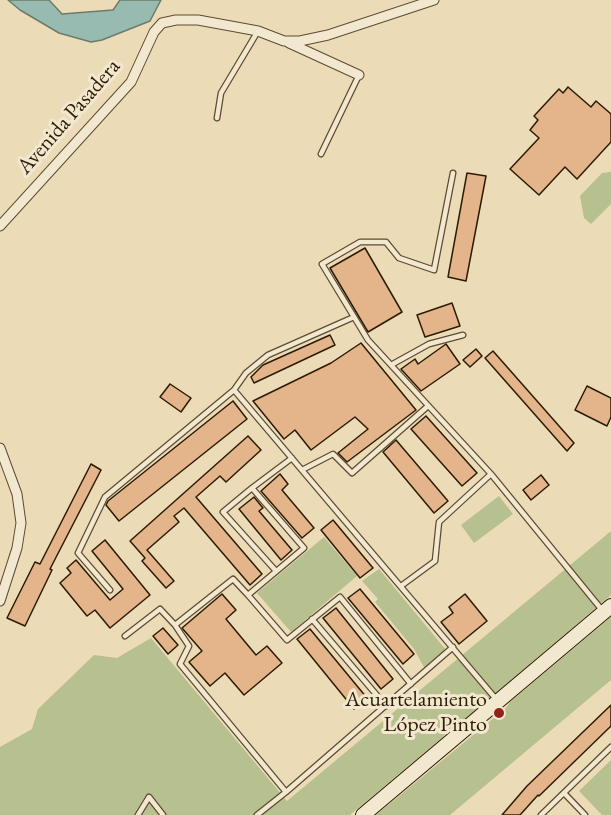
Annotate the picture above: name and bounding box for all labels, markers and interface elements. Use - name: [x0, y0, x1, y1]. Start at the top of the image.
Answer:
- street label: Avenida Pasadera: [12, 54, 126, 180]
- place label: Acuartelamiento López Pinto: [345, 687, 487, 738]
- marker: Acuartelamiento López Pinto: [492, 706, 506, 720]

